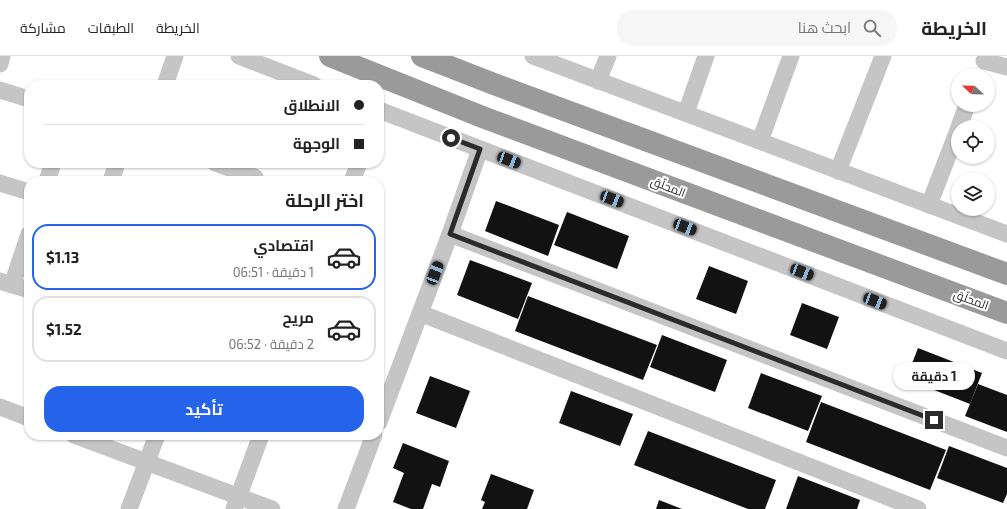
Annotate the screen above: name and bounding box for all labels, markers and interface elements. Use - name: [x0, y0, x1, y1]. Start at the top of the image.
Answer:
- search box: [617, 10, 897, 46]
- text: الخريطة: [921, 16, 987, 39]
- icon: search: [861, 17, 883, 39]
- text: ابحث هنا: [798, 18, 851, 36]
- text: مشاركة: [20, 19, 66, 36]
- text: الطبقات: [88, 19, 134, 36]
- text: الخريطة: [156, 19, 200, 36]
- north arrow: [951, 68, 995, 112]
- map controls: [951, 68, 995, 216]
- text: الانطلاق: [284, 96, 340, 114]
- button: locate: [951, 120, 995, 164]
- route start: [442, 129, 460, 147]
- text: الوجهة: [293, 134, 340, 152]
- car: [496, 150, 522, 170]
- button: layers: [951, 172, 995, 216]
- street label: المحلّق: [649, 173, 688, 200]
- text: اختر الرحلة: [285, 189, 364, 211]
- car: [599, 189, 625, 209]
- car: [672, 217, 698, 237]
- text: اقتصادي: [254, 236, 314, 254]
- icon: car: [326, 239, 362, 275]
- text: $1.13: [46, 248, 79, 266]
- car: [425, 260, 445, 286]
- car: [789, 262, 815, 282]
- text: 1 دقيقة · 06:51: [233, 264, 314, 280]
- street label: المحلّق: [952, 286, 991, 313]
- car: [862, 291, 888, 311]
- text: مريح: [282, 308, 314, 326]
- icon: car: [326, 311, 362, 347]
- text: $1.52: [46, 320, 82, 338]
- text: 2 دقيقة · 06:52: [228, 336, 314, 352]
- callout: 1 دقيقة: [893, 362, 975, 390]
- text: 1 دقيقة: [911, 368, 957, 384]
- button: تأكيد: [44, 386, 364, 432]
- route end: [925, 411, 943, 429]

